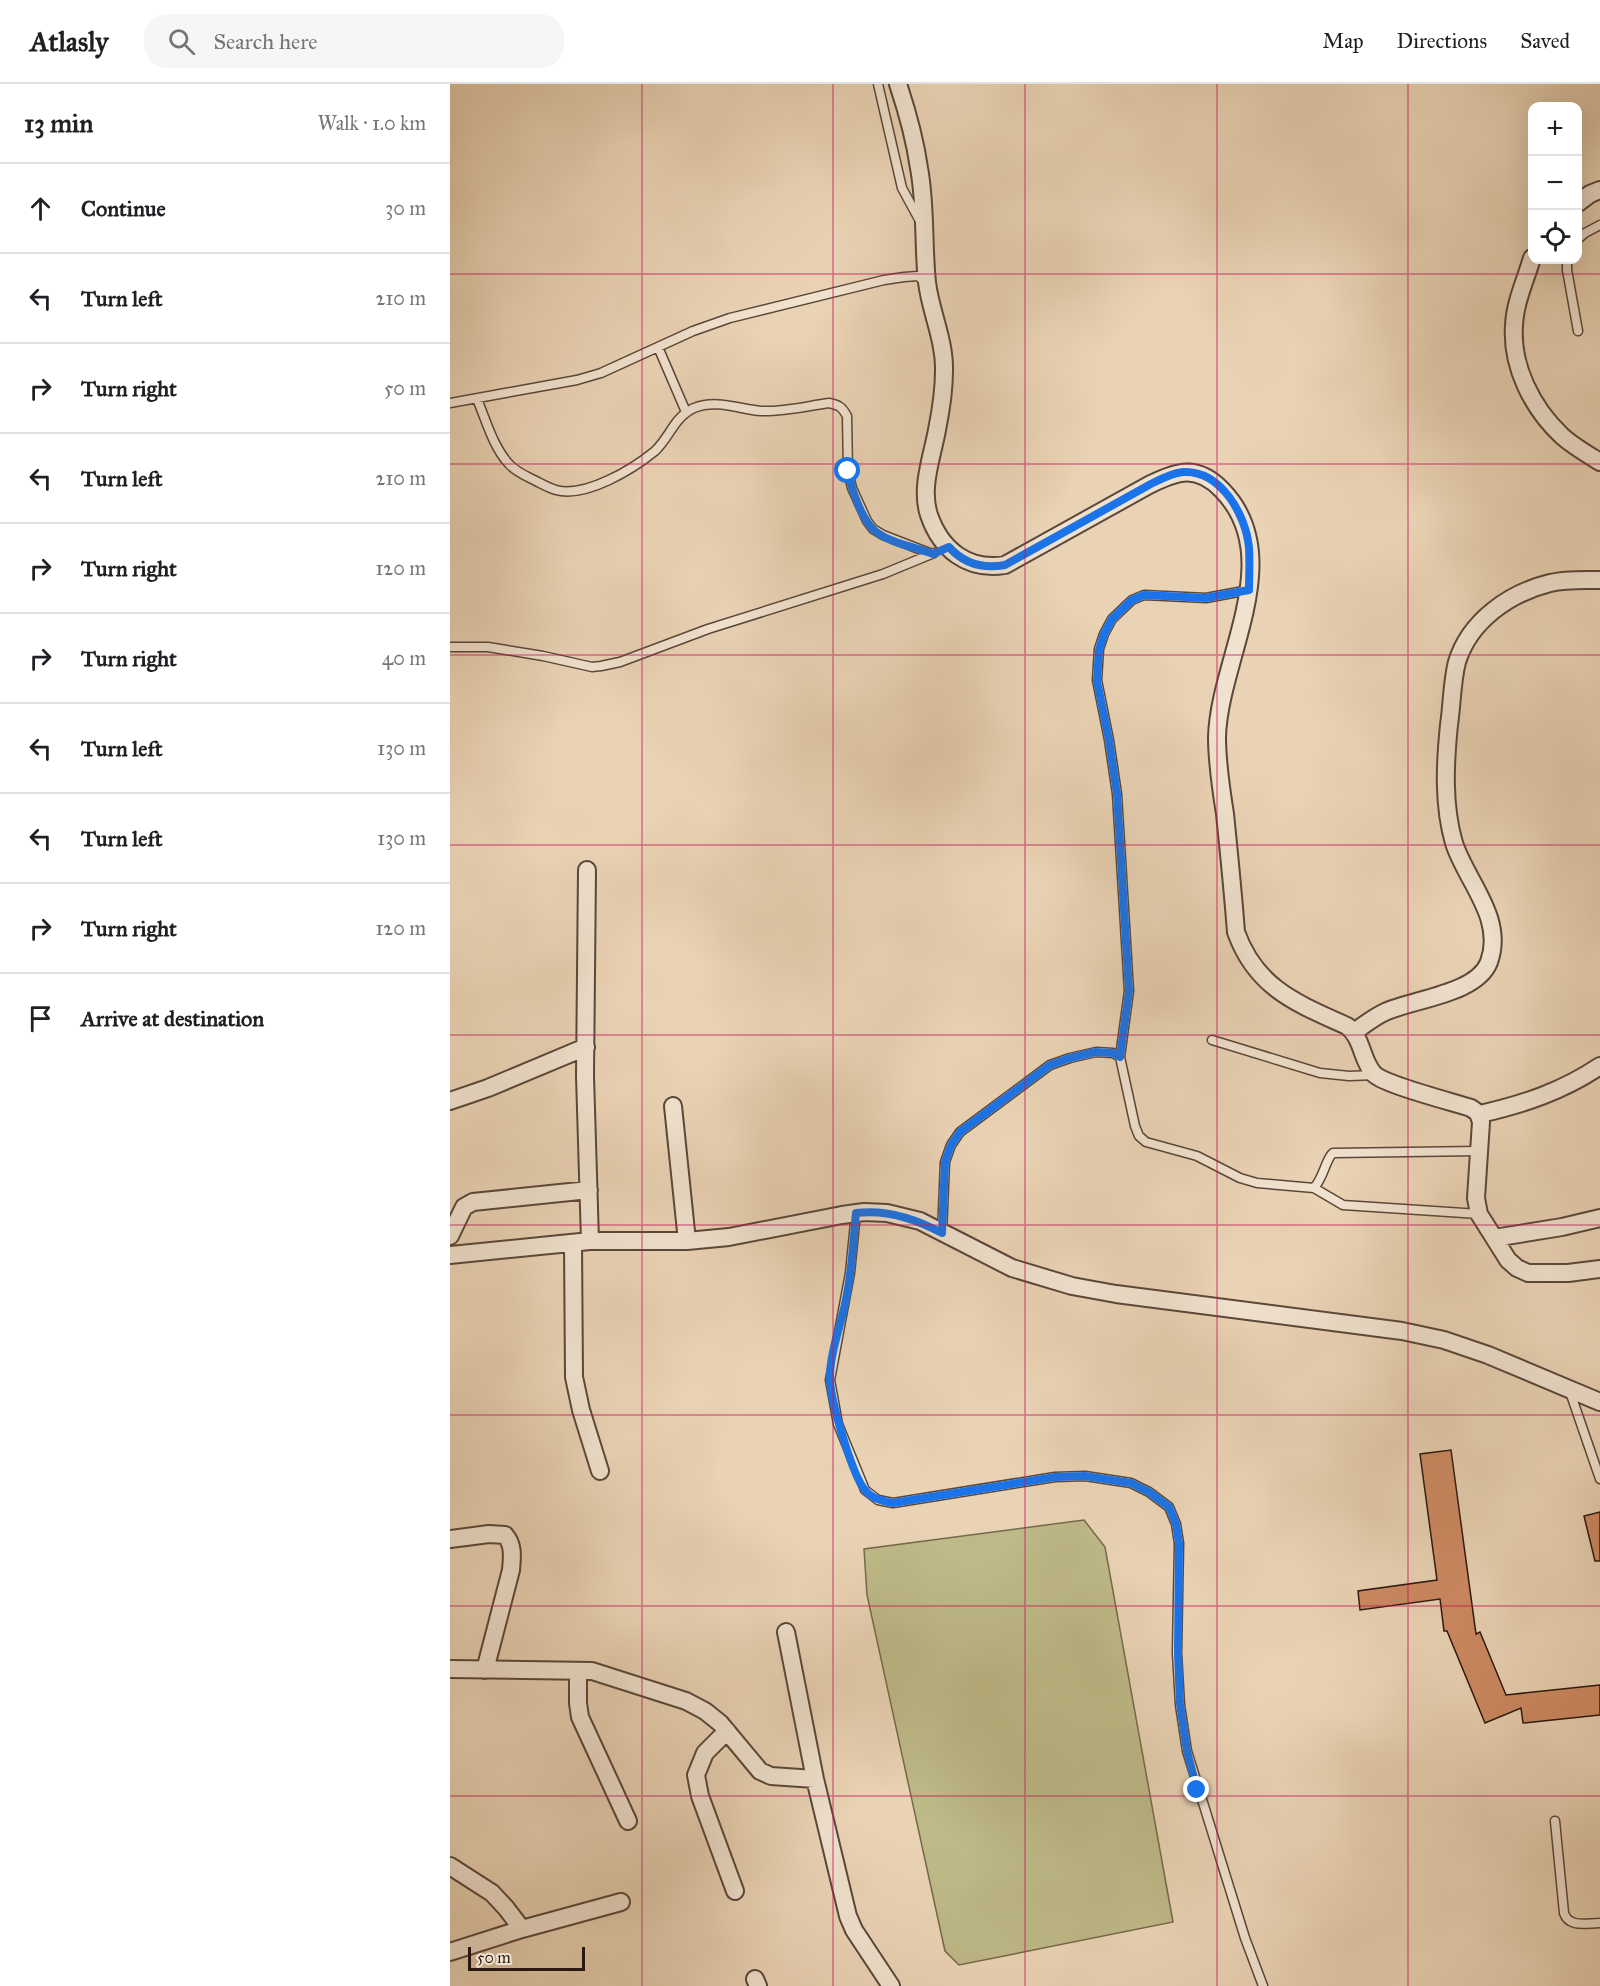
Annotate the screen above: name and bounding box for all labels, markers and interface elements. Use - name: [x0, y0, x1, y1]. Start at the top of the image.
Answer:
- search box: [144, 14, 564, 68]
- text: Atlasly: [30, 24, 108, 59]
- icon: search: [165, 25, 198, 58]
- text: Search here: [213, 28, 317, 55]
- text: Map: [1323, 28, 1364, 54]
- text: Directions: [1397, 28, 1487, 54]
- text: Saved: [1520, 28, 1570, 54]
- map controls: [1528, 102, 1582, 264]
- button: +: [1528, 102, 1582, 156]
- text: 13 min: [24, 107, 93, 139]
- text: Walk · 1.0 km: [318, 111, 426, 135]
- button: −: [1528, 156, 1582, 210]
- icon: ahead: [24, 192, 57, 225]
- text: Continue: [81, 195, 166, 222]
- text: 30 m: [385, 196, 426, 220]
- button: locate: [1528, 210, 1582, 264]
- icon: left: [24, 282, 57, 315]
- text: Turn left: [81, 285, 163, 312]
- text: 210 m: [376, 286, 426, 310]
- icon: right: [24, 372, 57, 405]
- text: Turn right: [81, 375, 177, 402]
- text: 50 m: [384, 376, 426, 400]
- route start: [834, 457, 860, 483]
- icon: left: [24, 462, 57, 495]
- text: Turn left: [81, 465, 163, 492]
- text: 210 m: [376, 466, 426, 490]
- icon: right: [24, 552, 57, 585]
- text: Turn right: [81, 555, 177, 582]
- text: 120 m: [375, 556, 426, 580]
- icon: right: [24, 642, 57, 675]
- text: Turn right: [81, 645, 177, 672]
- text: 40 m: [382, 646, 426, 670]
- icon: left: [24, 732, 57, 765]
- text: Turn left: [81, 735, 163, 762]
- text: 130 m: [377, 736, 426, 760]
- icon: left: [24, 822, 57, 855]
- text: Turn left: [81, 825, 163, 852]
- text: 130 m: [377, 826, 426, 850]
- icon: right: [24, 912, 57, 945]
- text: Turn right: [81, 915, 177, 942]
- text: 120 m: [375, 916, 426, 940]
- icon: arrive: [24, 1002, 57, 1035]
- text: Arrive at destination: [81, 1005, 264, 1032]
- route end: [1183, 1776, 1209, 1802]
- scale bar: [468, 1944, 585, 1972]
- text: 50 m: [477, 1948, 511, 1967]

